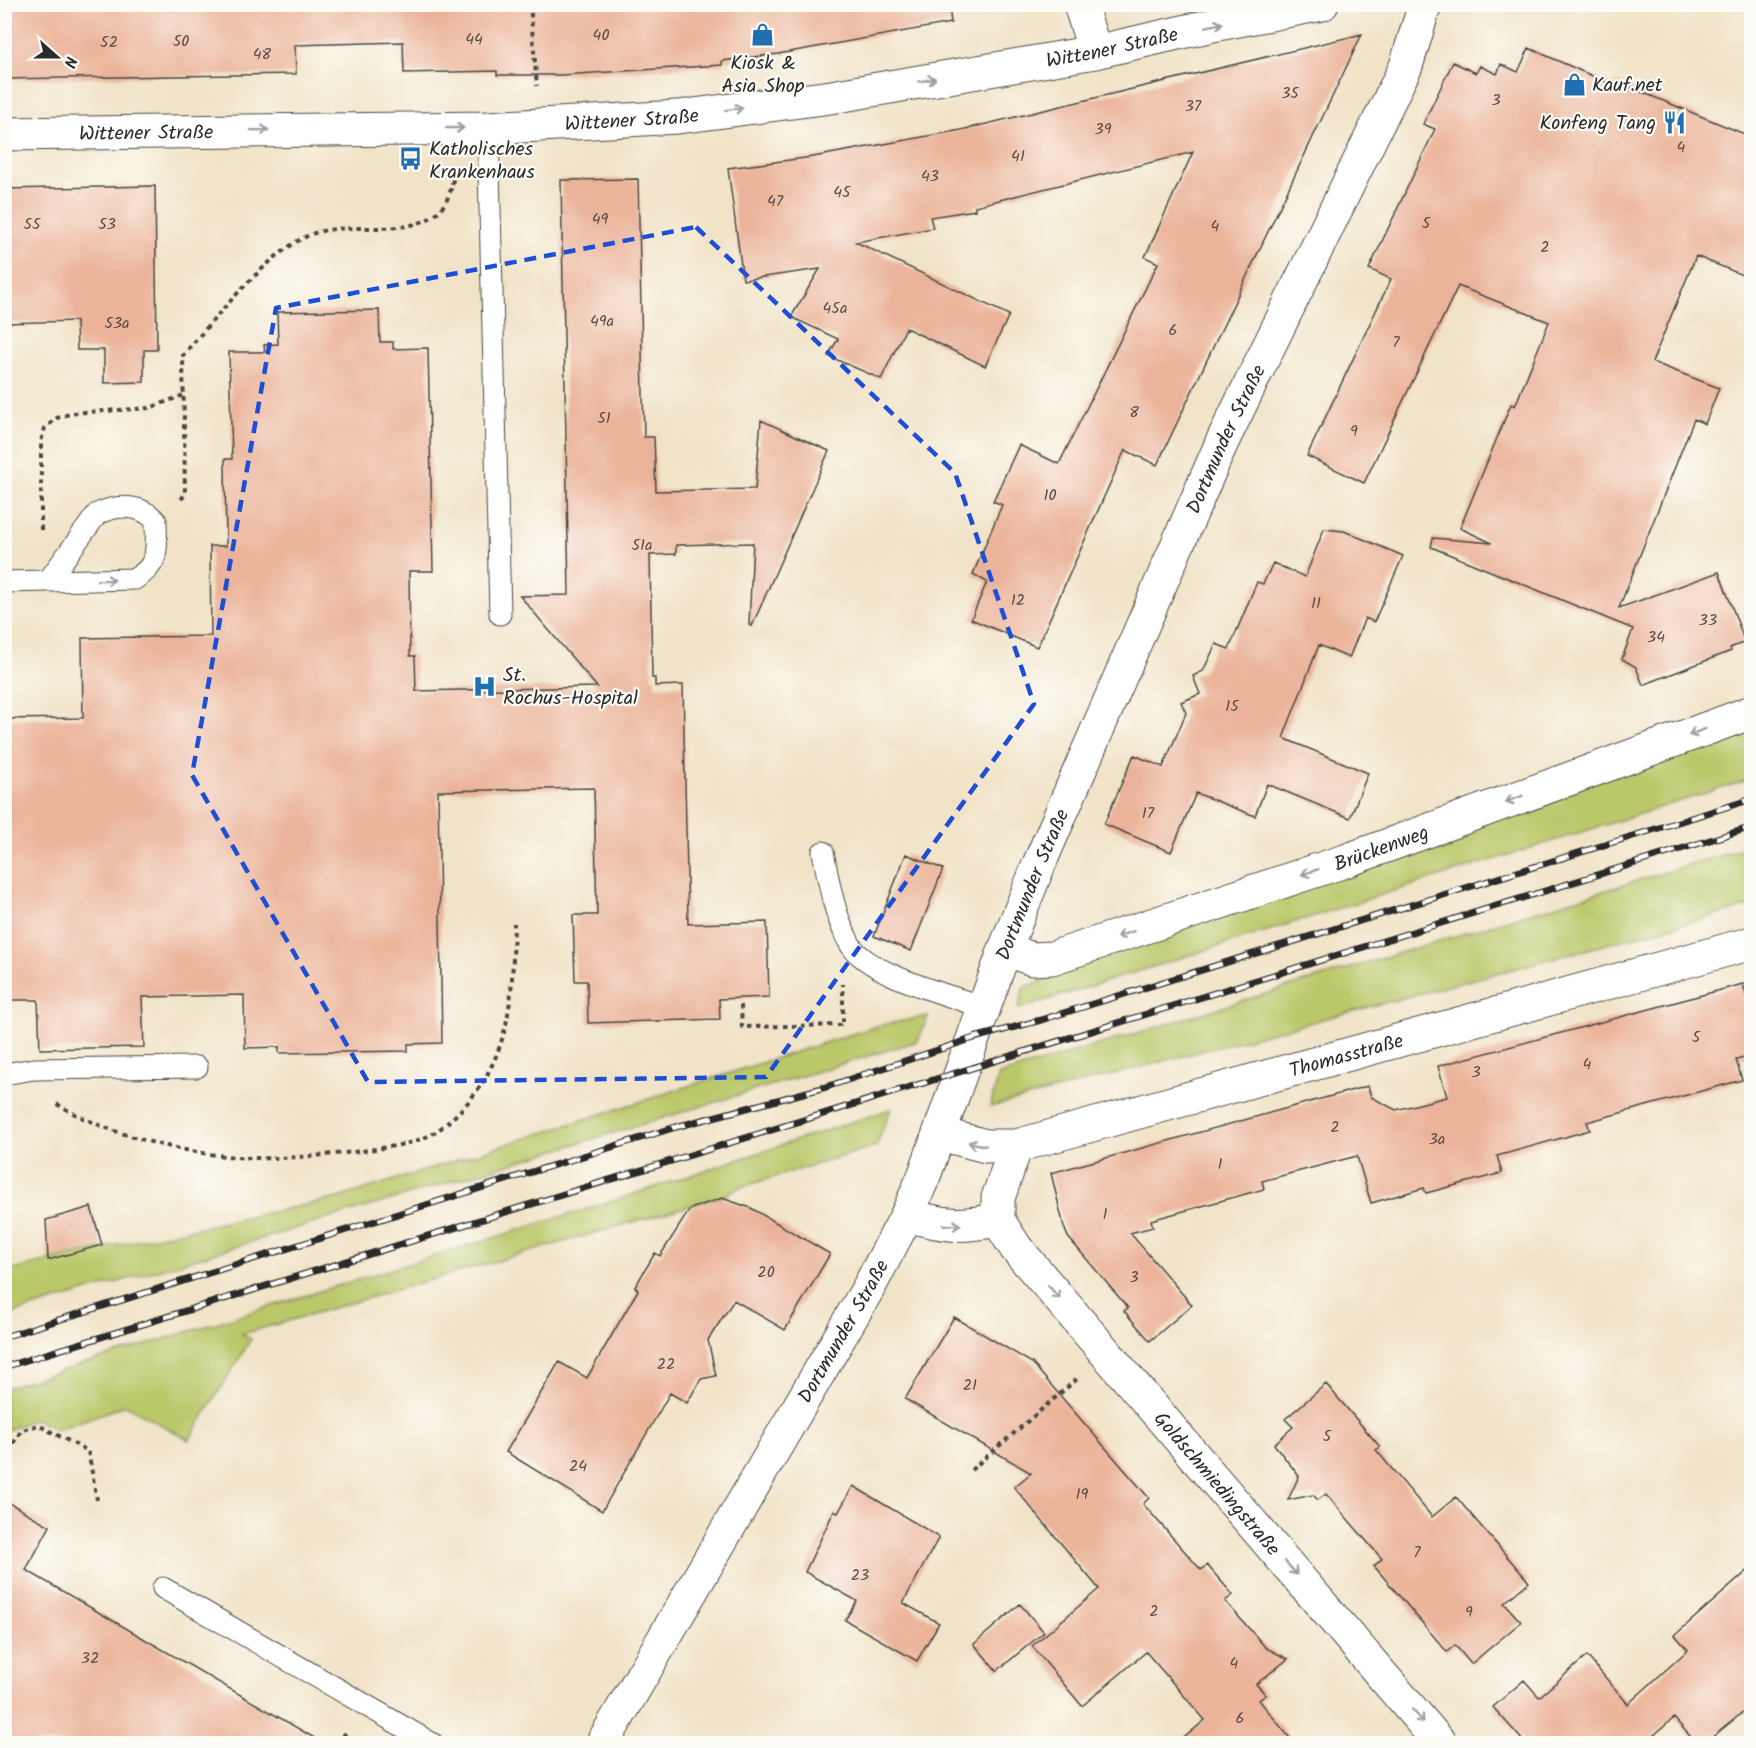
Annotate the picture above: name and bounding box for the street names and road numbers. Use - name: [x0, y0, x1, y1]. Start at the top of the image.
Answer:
- street label: Wittener Straße: [1044, 19, 1182, 78]
- street label: Wittener Straße: [564, 100, 701, 142]
- street label: Wittener Straße: [79, 117, 213, 151]
- street label: Dortmunder Straße: [1179, 360, 1275, 519]
- street label: Dortmunder Straße: [988, 804, 1079, 965]
- street label: Brückenweg: [1330, 818, 1434, 882]
- street label: Thomasstraße: [1286, 1026, 1407, 1088]
- street label: Dortmunder Straße: [790, 1254, 899, 1410]
- street label: Goldschmiedingstraße: [1145, 1405, 1287, 1564]

